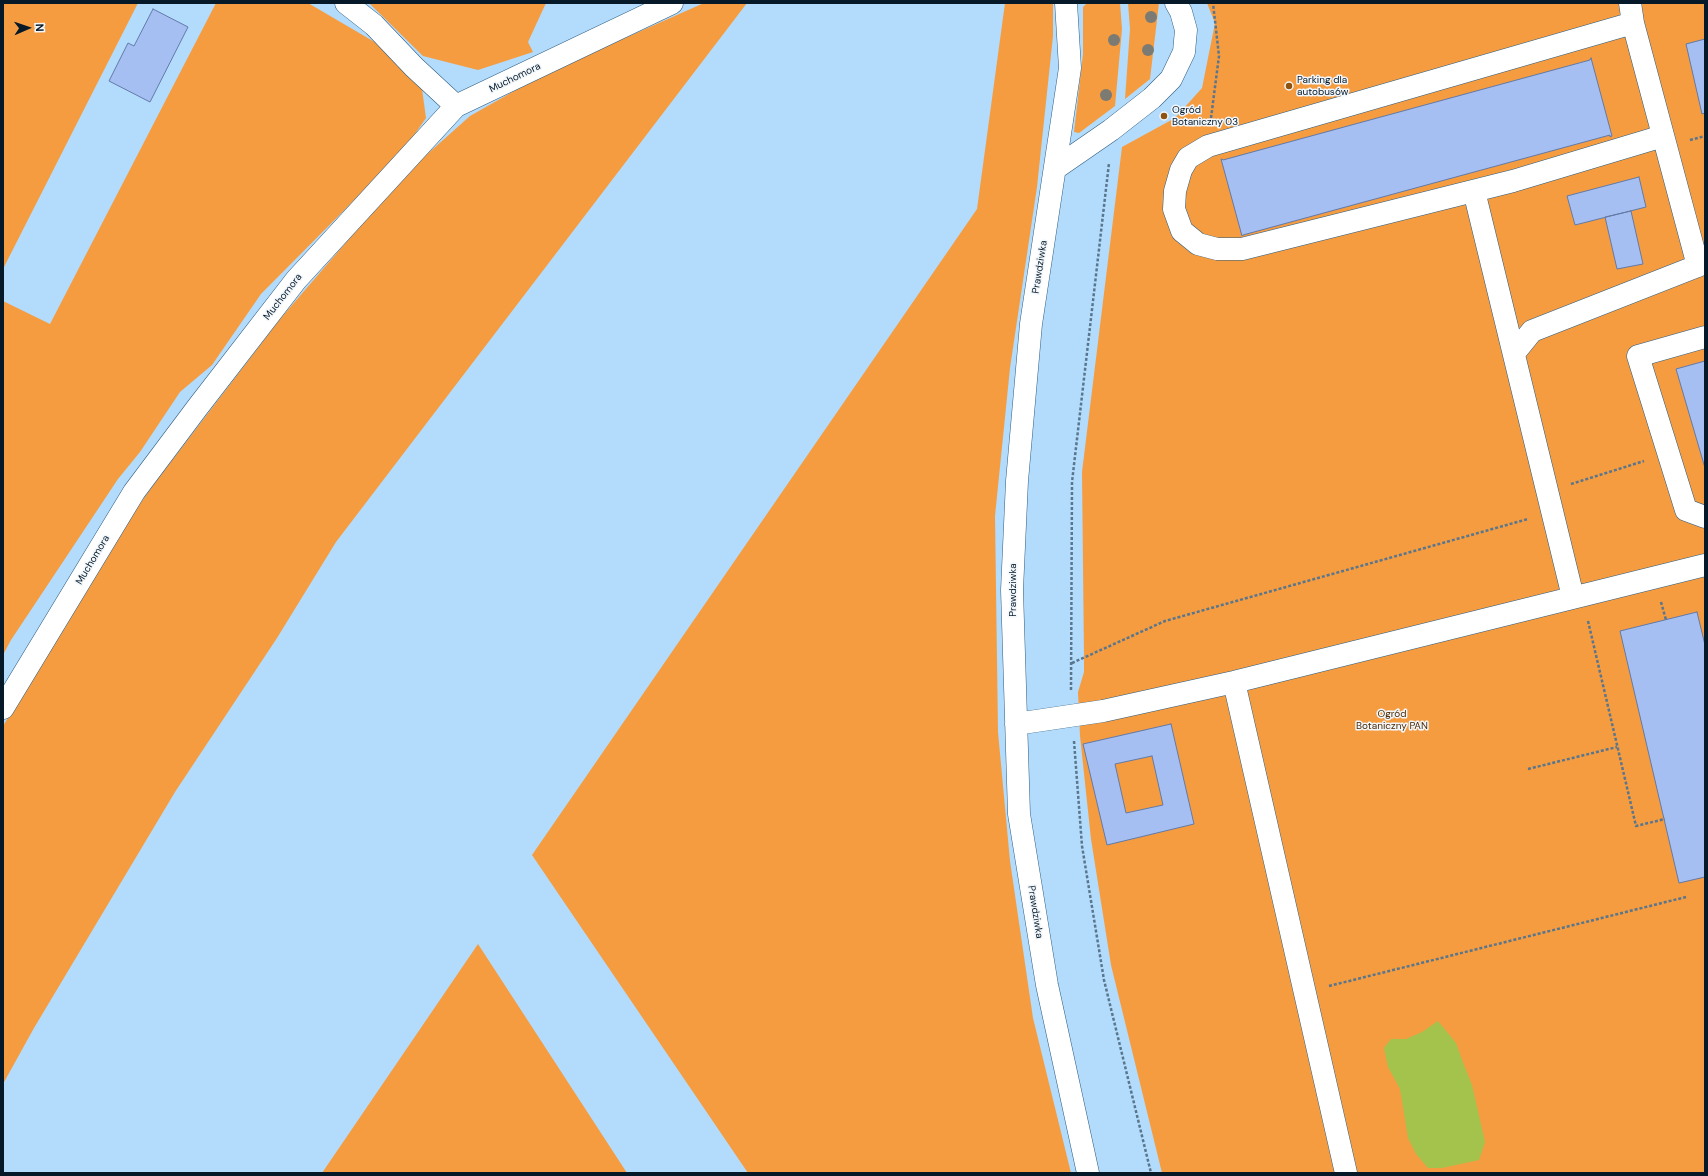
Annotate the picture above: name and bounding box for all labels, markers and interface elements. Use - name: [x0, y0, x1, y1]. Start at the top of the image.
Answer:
- north arrow: [8, 8, 48, 48]
- text: N: [33, 23, 47, 32]
- street label: Muchomora: [487, 60, 543, 96]
- place label: Parking dla autobusów: [1297, 74, 1348, 98]
- marker: Parking dla autobusów: [1284, 81, 1294, 91]
- place label: Ogród Botaniczny 03: [1172, 104, 1238, 128]
- marker: Ogród Botaniczny 03: [1159, 111, 1169, 121]
- street label: Prawdziwka: [1030, 240, 1050, 294]
- street label: Muchomora: [261, 271, 305, 323]
- street label: Muchomora: [74, 533, 112, 587]
- street label: Prawdziwka: [1007, 563, 1019, 617]
- park label: Ogród Botaniczny PAN: [1356, 708, 1428, 732]
- street label: Prawdziwka: [1025, 885, 1045, 939]

